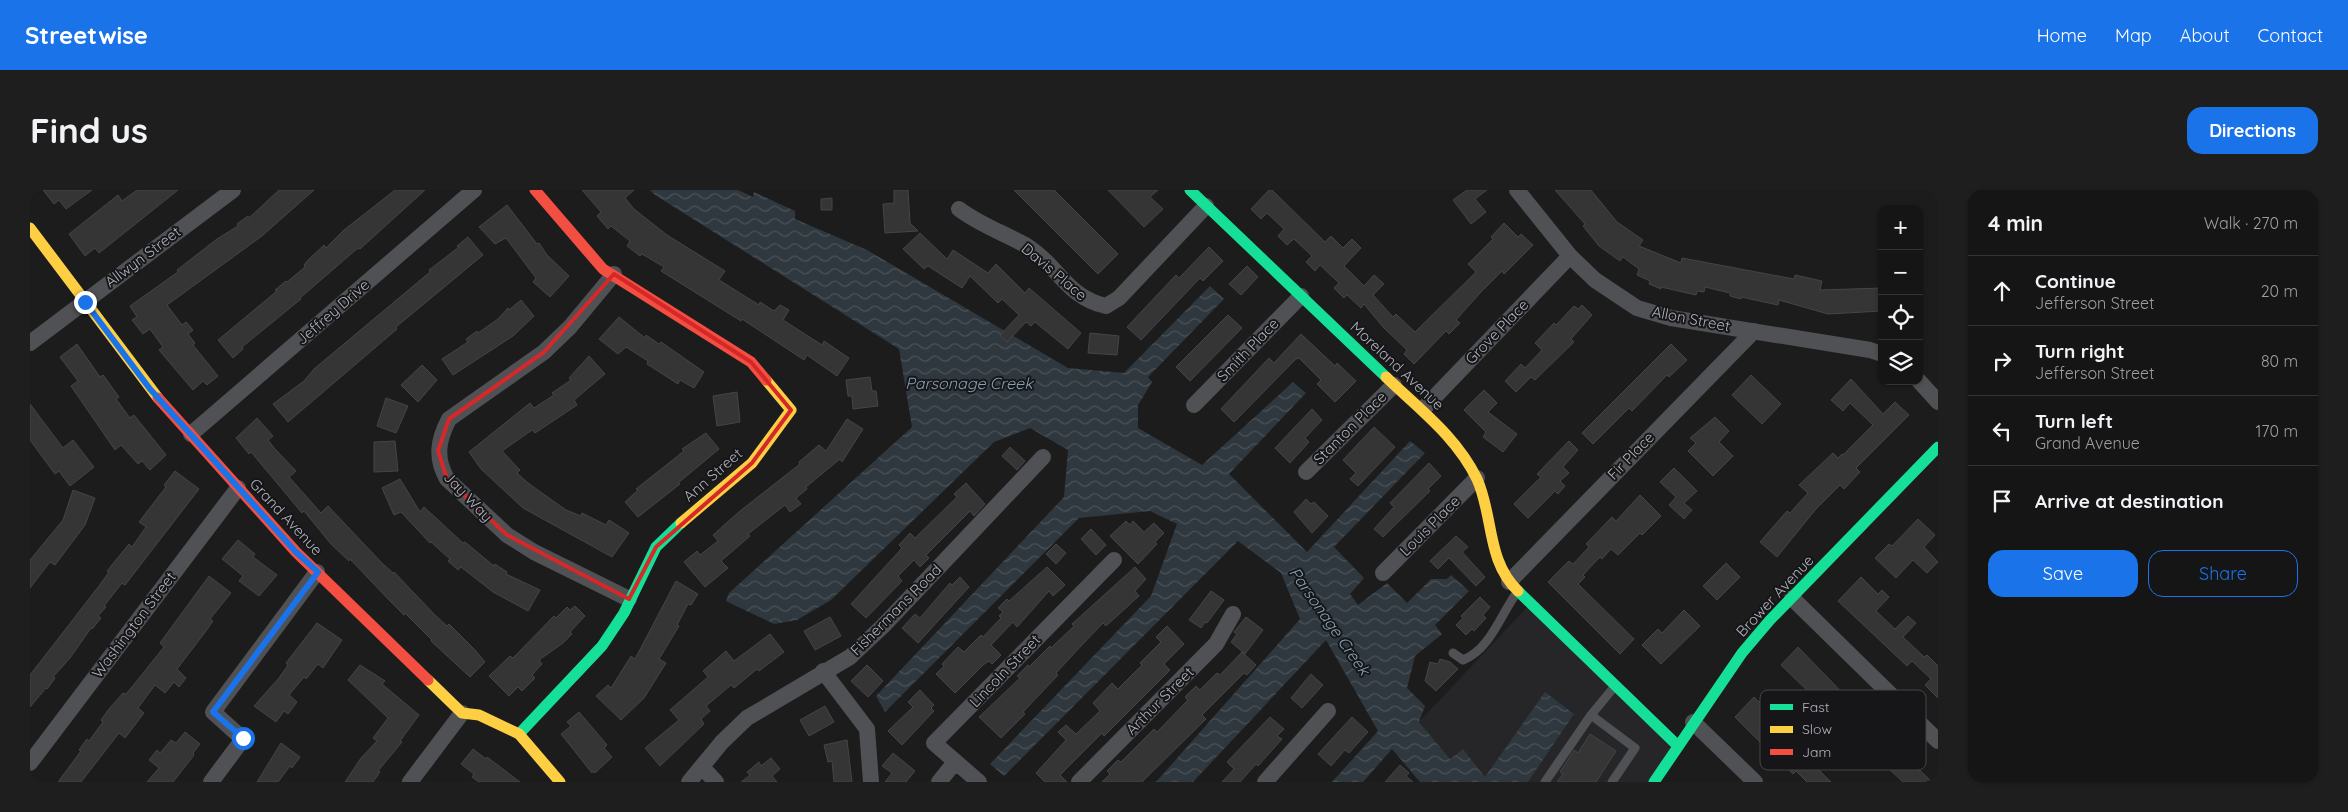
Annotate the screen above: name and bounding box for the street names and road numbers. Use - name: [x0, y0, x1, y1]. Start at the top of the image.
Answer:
- street label: Allwyn Street: [101, 222, 184, 291]
- street label: Davis Place: [1018, 239, 1091, 305]
- street label: Jeffrey Drive: [292, 275, 373, 348]
- street label: Grove Place: [1461, 295, 1532, 368]
- street label: Allon Street: [1650, 302, 1732, 335]
- street label: Smith Place: [1213, 314, 1283, 385]
- street label: Moreland Avenue: [1347, 317, 1448, 414]
- street label: Stanton Place: [1309, 387, 1390, 468]
- street label: Fir Place: [1603, 428, 1658, 484]
- street label: Ann Street: [679, 444, 746, 505]
- street label: Jay Way: [440, 468, 497, 526]
- street label: Grand Avenue: [246, 474, 327, 559]
- street label: Louis Place: [1395, 491, 1464, 560]
- street label: Brower Avenue: [1732, 551, 1817, 641]
- street label: Fishermans Road: [846, 560, 945, 659]
- street label: Washington Street: [87, 568, 180, 682]
- street label: Lincoln Street: [965, 630, 1044, 711]
- street label: Arthur Street: [1122, 663, 1198, 739]

